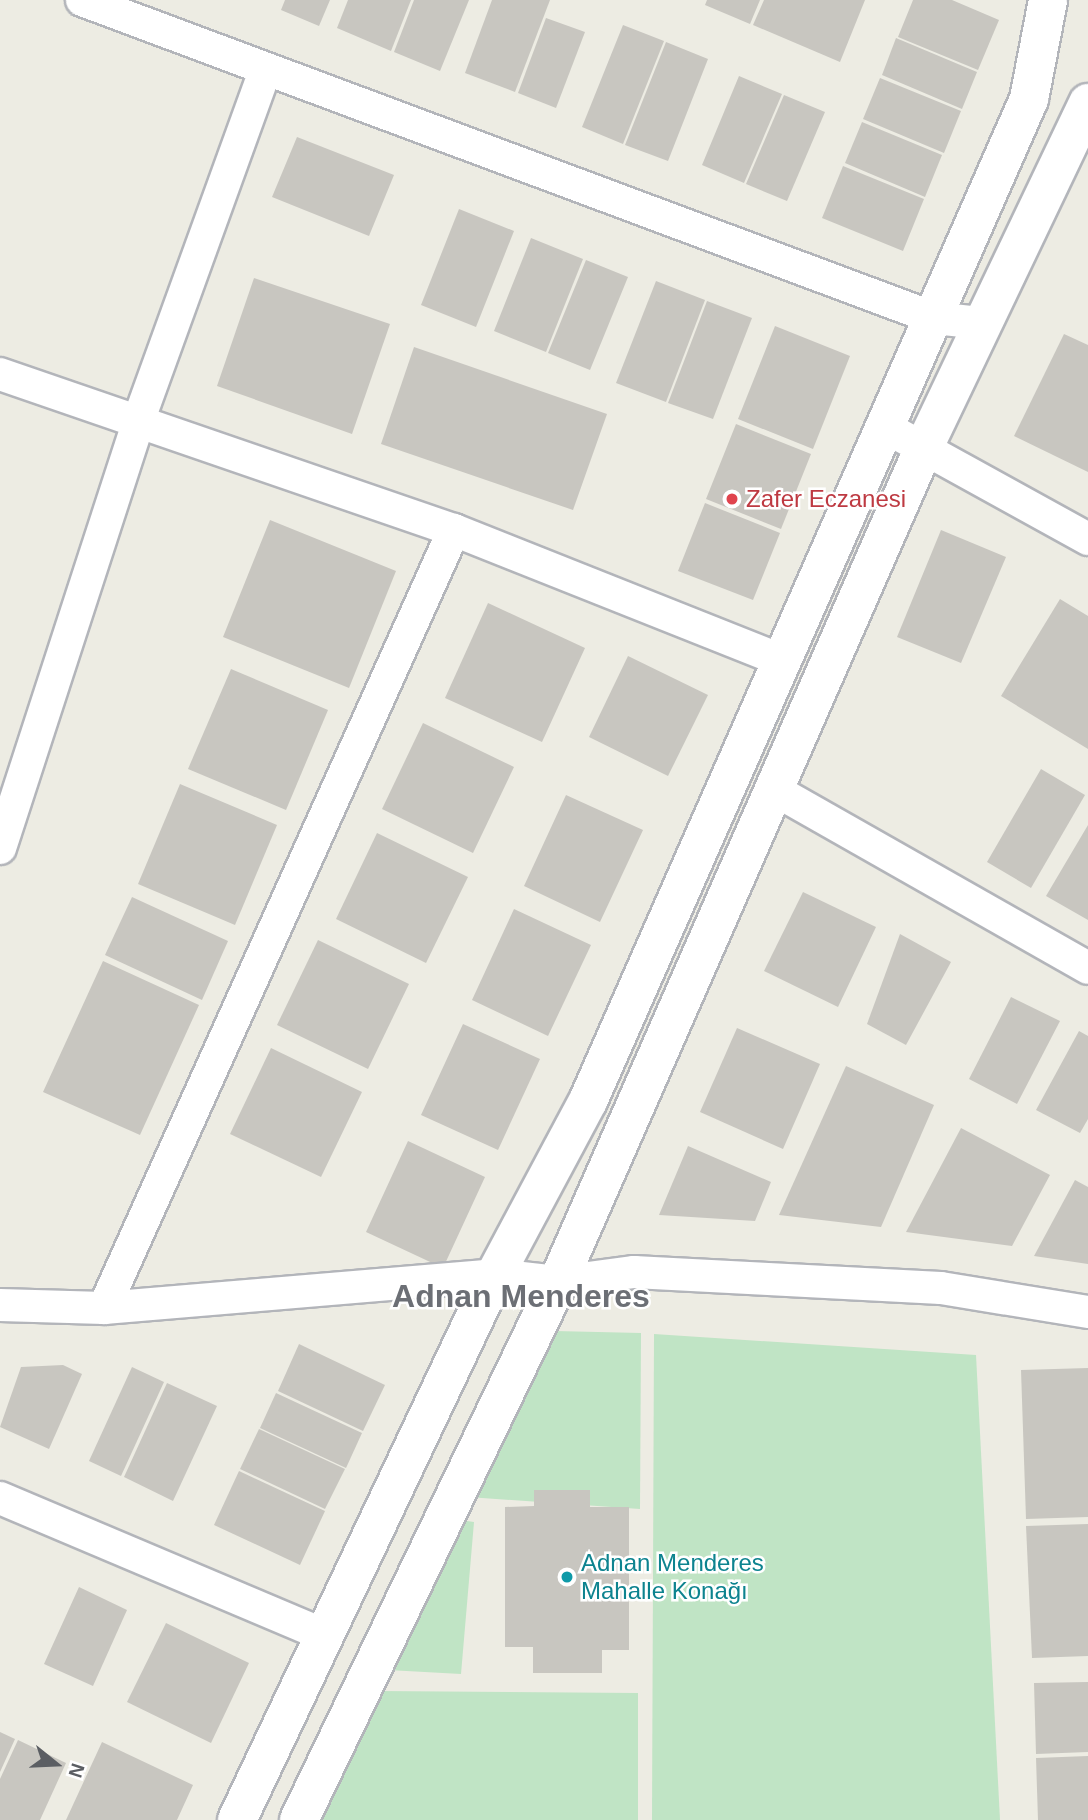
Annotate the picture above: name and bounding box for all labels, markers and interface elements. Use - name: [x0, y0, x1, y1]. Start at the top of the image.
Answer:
- place label: Zafer Eczanesi: [746, 485, 906, 513]
- marker: Zafer Eczanesi: [724, 491, 740, 507]
- district label: Adnan Menderes: [392, 1277, 650, 1315]
- place label: Adnan Menderes Mahalle Konağı: [581, 1549, 764, 1605]
- marker: Adnan Menderes Mahalle Konağı: [559, 1569, 575, 1585]
- north arrow: [21, 1729, 91, 1799]
- text: N: [64, 1761, 89, 1780]

